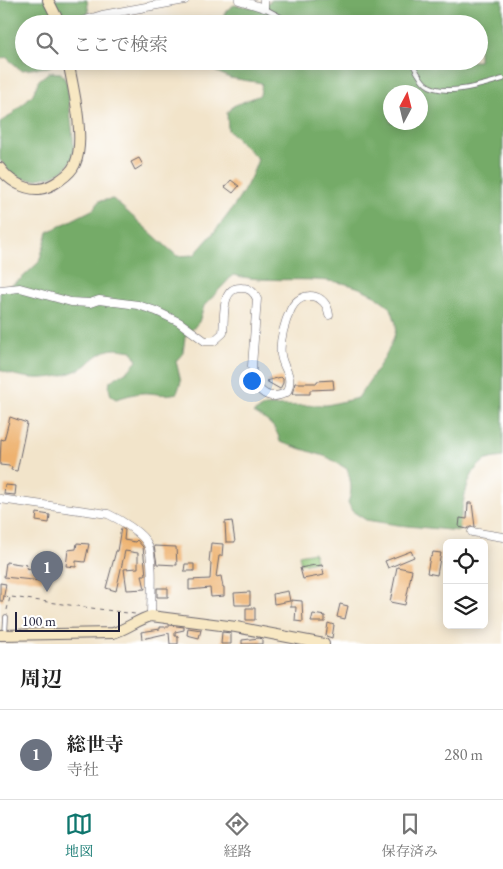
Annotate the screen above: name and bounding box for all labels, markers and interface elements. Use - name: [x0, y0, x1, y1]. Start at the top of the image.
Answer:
- search box: [15, 15, 488, 70]
- icon: search: [33, 29, 61, 57]
- text: ここで検索: [73, 32, 168, 57]
- north arrow: [383, 85, 428, 130]
- your location: [239, 368, 265, 394]
- map controls: [443, 539, 488, 629]
- button: locate: [443, 539, 488, 584]
- pin: 1: [31, 551, 63, 592]
- button: layers: [443, 584, 488, 629]
- scale bar: [15, 609, 120, 632]
- text: 100 m: [22, 612, 56, 630]
- text: 周辺: [20, 665, 62, 692]
- text: 総世寺: [67, 732, 124, 757]
- text: 1: [32, 744, 40, 765]
- text: 280 m: [444, 744, 483, 765]
- text: 寺社: [67, 759, 99, 780]
- tab: 地図: [65, 810, 93, 860]
- tab: 経路: [223, 810, 251, 860]
- tab: 保存済み: [382, 810, 438, 860]

